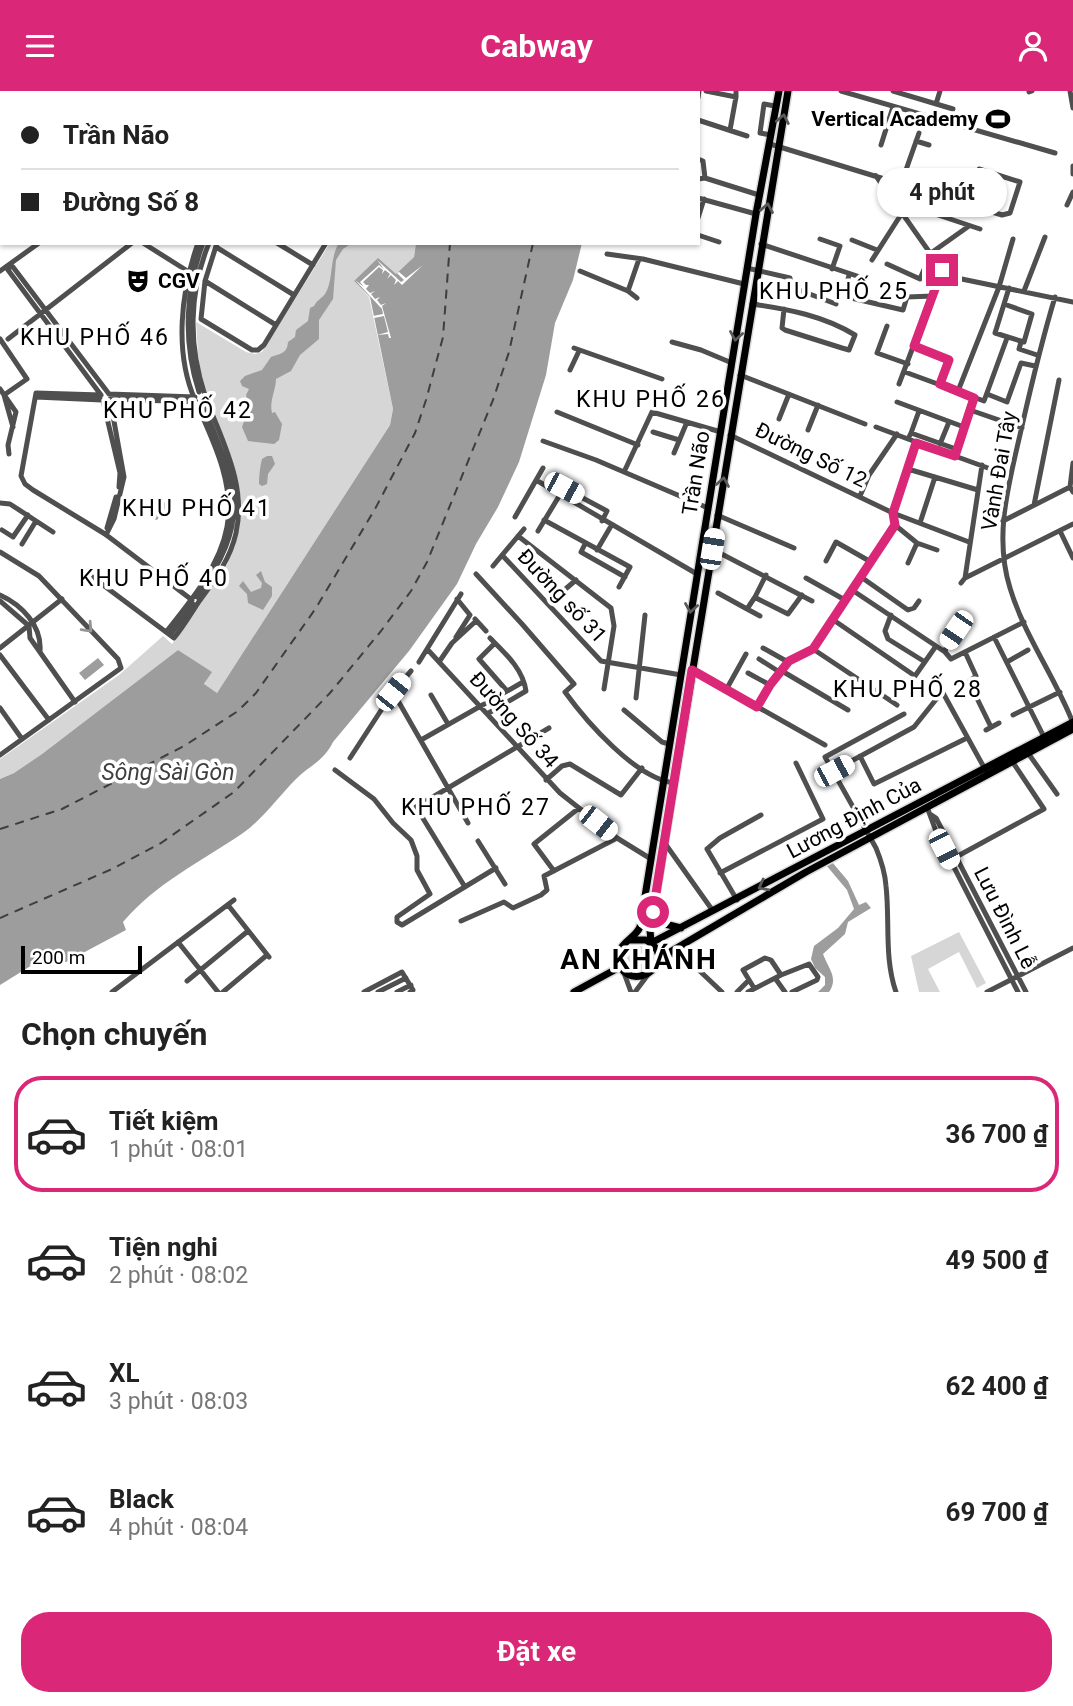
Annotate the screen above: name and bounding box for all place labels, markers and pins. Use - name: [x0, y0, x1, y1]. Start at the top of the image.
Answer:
- sports icon: Vertical Academy: [984, 105, 1012, 133]
- place label: Vertical Academy: [811, 107, 978, 131]
- theatre icon: CGV: [124, 267, 152, 295]
- place label: CGV: [158, 269, 200, 293]

